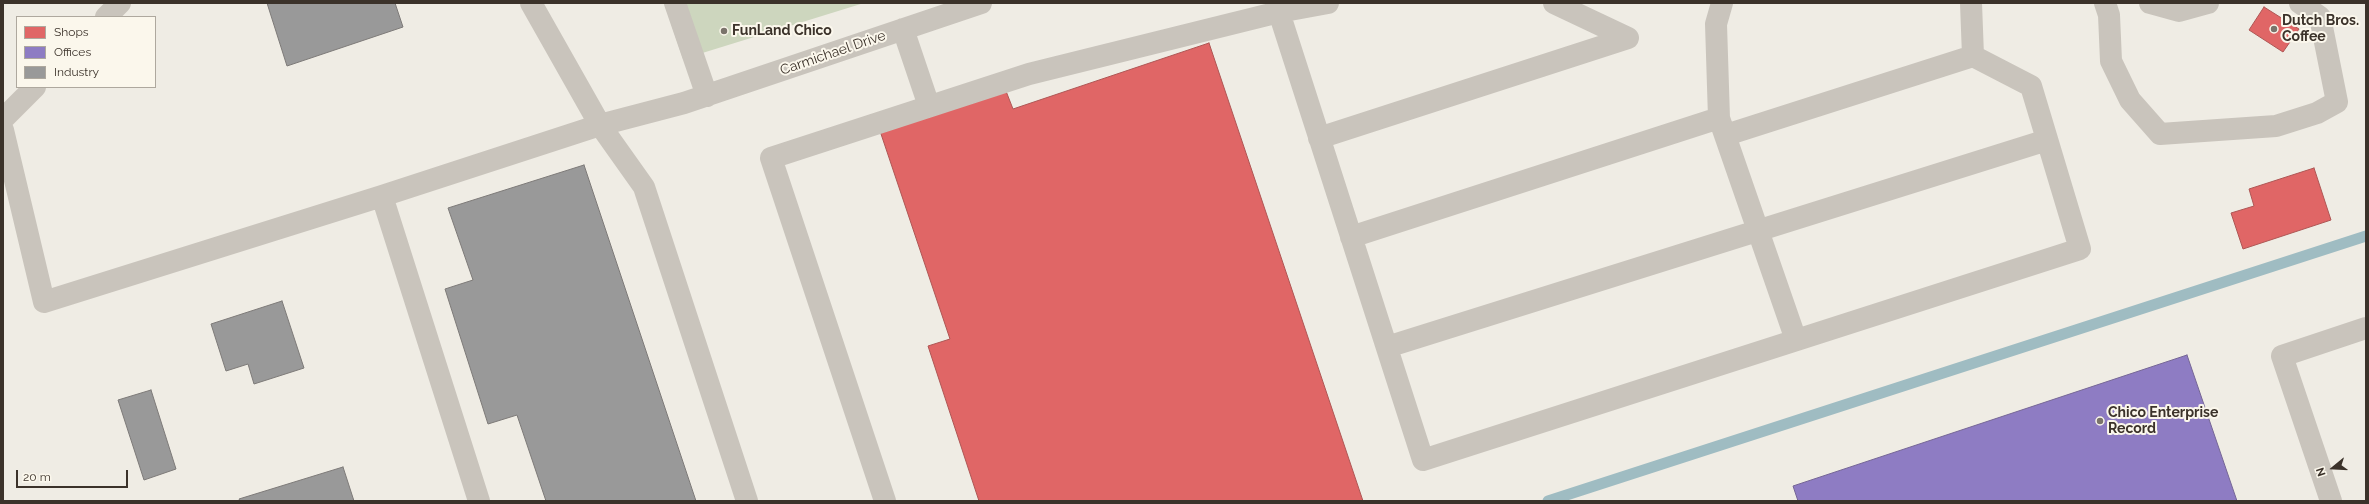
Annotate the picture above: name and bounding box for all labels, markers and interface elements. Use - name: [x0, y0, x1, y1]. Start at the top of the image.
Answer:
- place label: Dutch Bros. Coffee: [2282, 13, 2359, 46]
- legend: [16, 16, 156, 88]
- place label: FunLand Chico: [732, 23, 832, 39]
- marker: Dutch Bros. Coffee: [2269, 24, 2279, 34]
- text: Shops: [54, 25, 89, 39]
- marker: FunLand Chico: [719, 26, 729, 36]
- street label: Carmichael Drive: [778, 27, 888, 79]
- text: Offices: [54, 45, 91, 59]
- text: Industry: [54, 65, 99, 79]
- place label: Chico Enterprise Record: [2108, 405, 2218, 438]
- marker: Chico Enterprise Record: [2095, 416, 2105, 426]
- north arrow: [2313, 448, 2353, 488]
- scale bar: [18, 462, 130, 488]
- text: N: [2314, 466, 2329, 478]
- text: 20 m: [23, 470, 51, 484]

